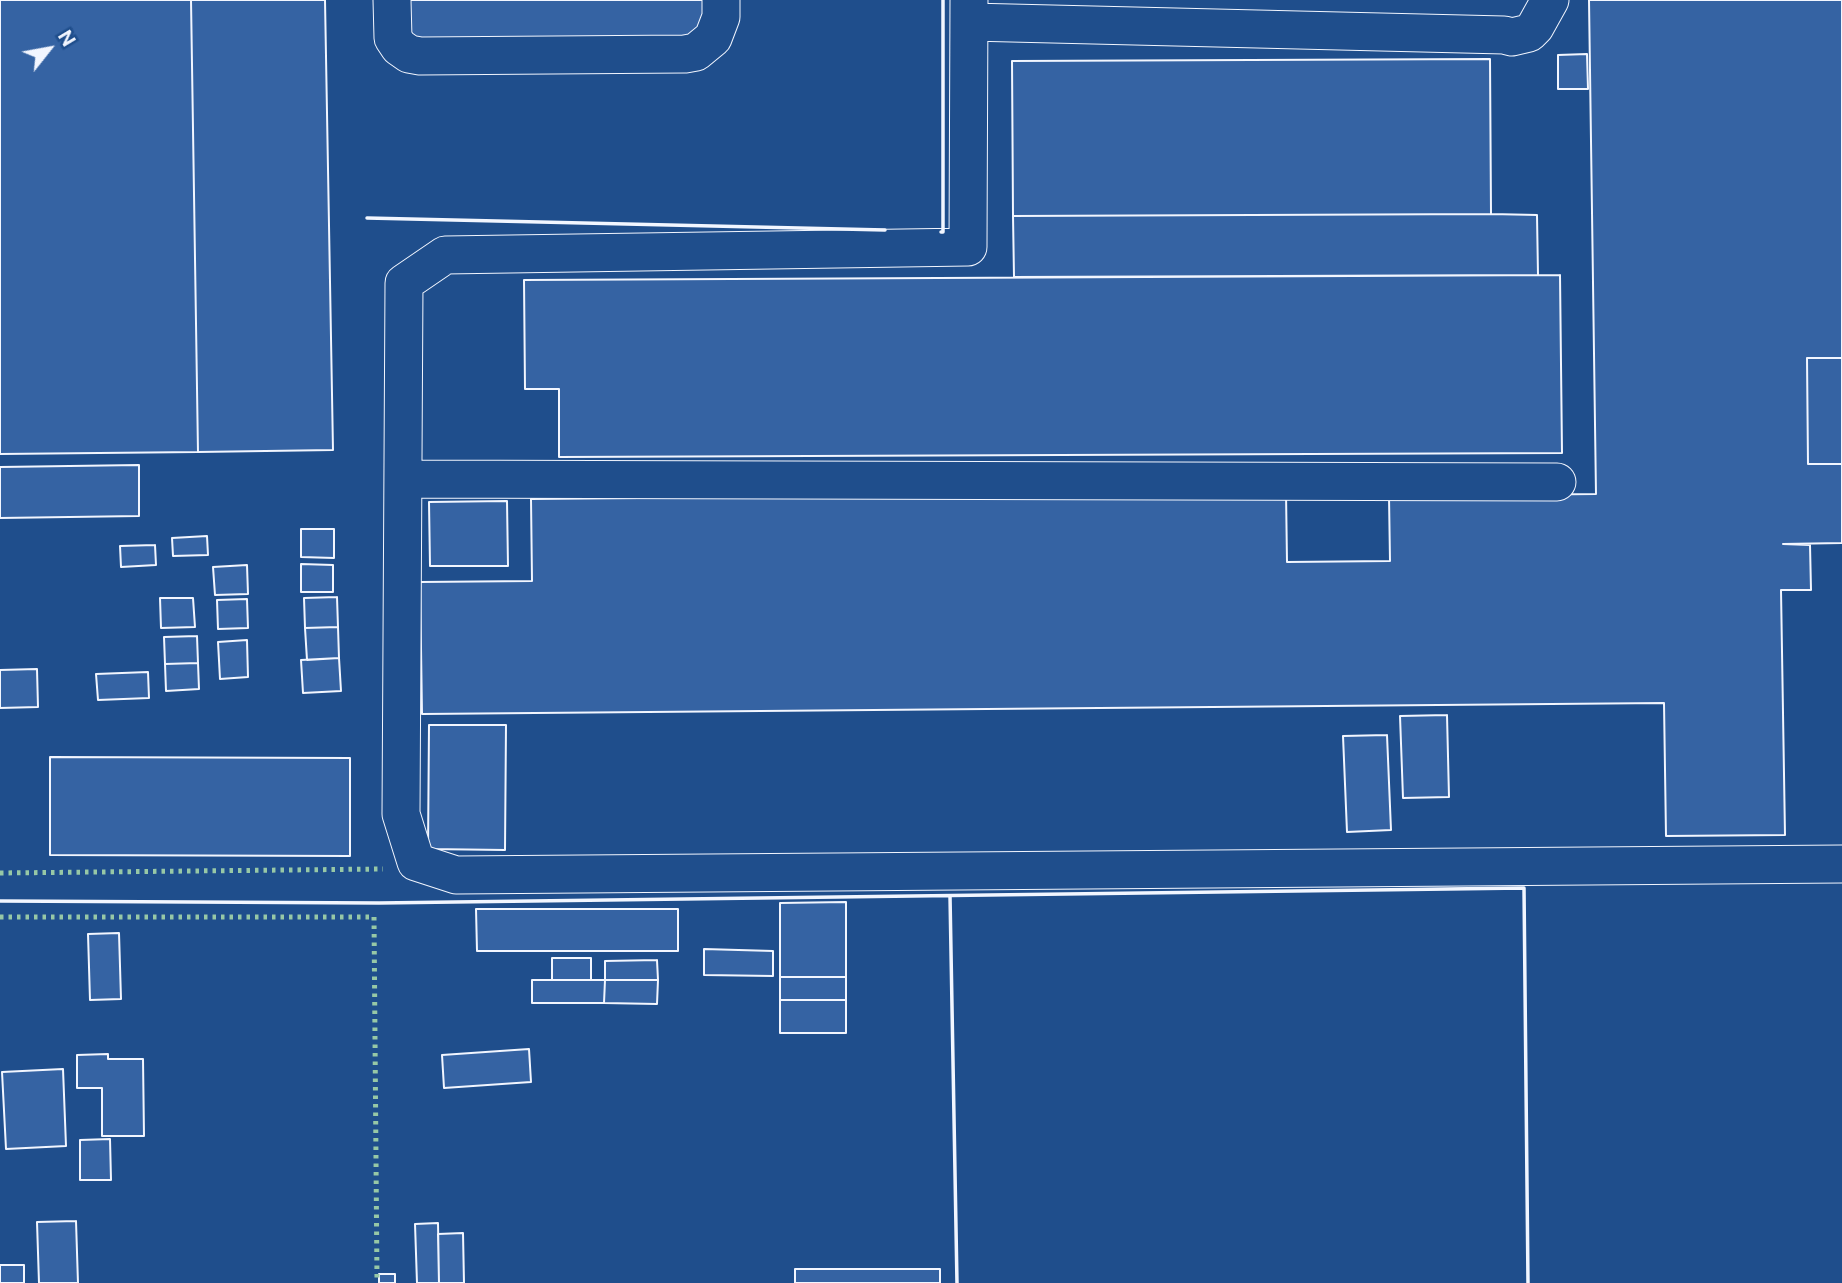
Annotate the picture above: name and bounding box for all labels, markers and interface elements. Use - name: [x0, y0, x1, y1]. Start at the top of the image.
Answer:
- north arrow: [14, 14, 84, 84]
- text: N: [54, 26, 80, 50]

